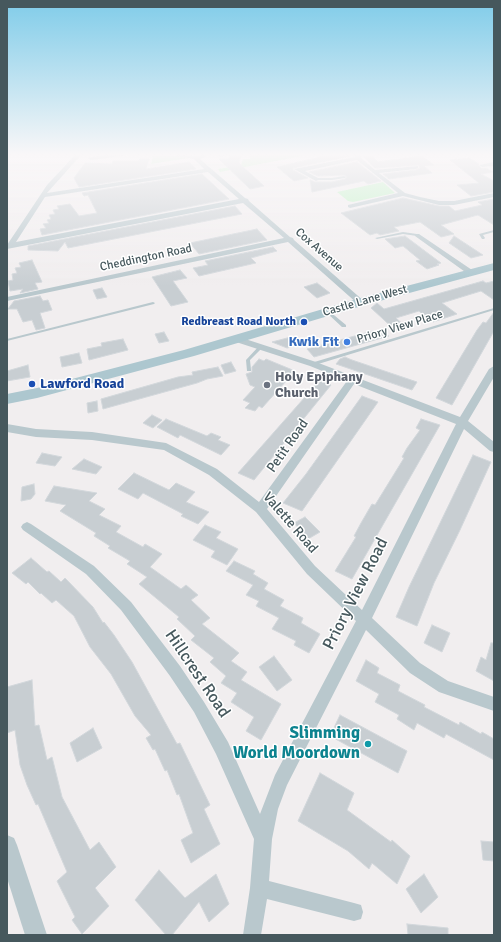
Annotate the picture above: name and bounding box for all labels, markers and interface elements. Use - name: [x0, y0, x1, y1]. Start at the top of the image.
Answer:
- street label: Cox Avenue: [292, 225, 346, 275]
- street label: Cheddington Road: [99, 241, 193, 275]
- street label: Castle Lane West: [321, 282, 409, 320]
- street label: Priory View Place: [355, 307, 445, 347]
- place label: Redbreast Road North: [181, 315, 296, 329]
- marker: Redbreast Road North: [299, 317, 309, 327]
- place label: Kwik Fit: [288, 334, 339, 350]
- marker: Kwik Fit: [342, 337, 352, 347]
- place label: Holy Epiphany Church: [275, 369, 363, 402]
- place label: Lawford Road: [40, 376, 124, 392]
- marker: Lawford Road: [27, 379, 37, 389]
- marker: Holy Epiphany Church: [262, 380, 272, 390]
- street label: Petit Road: [264, 416, 312, 476]
- street label: Valette Road: [259, 489, 321, 557]
- street label: Priory View Road: [319, 535, 393, 653]
- street label: Hillcrest Road: [160, 626, 234, 722]
- place label: Slimming World Moordown: [233, 724, 360, 764]
- marker: Slimming World Moordown: [363, 739, 373, 749]

